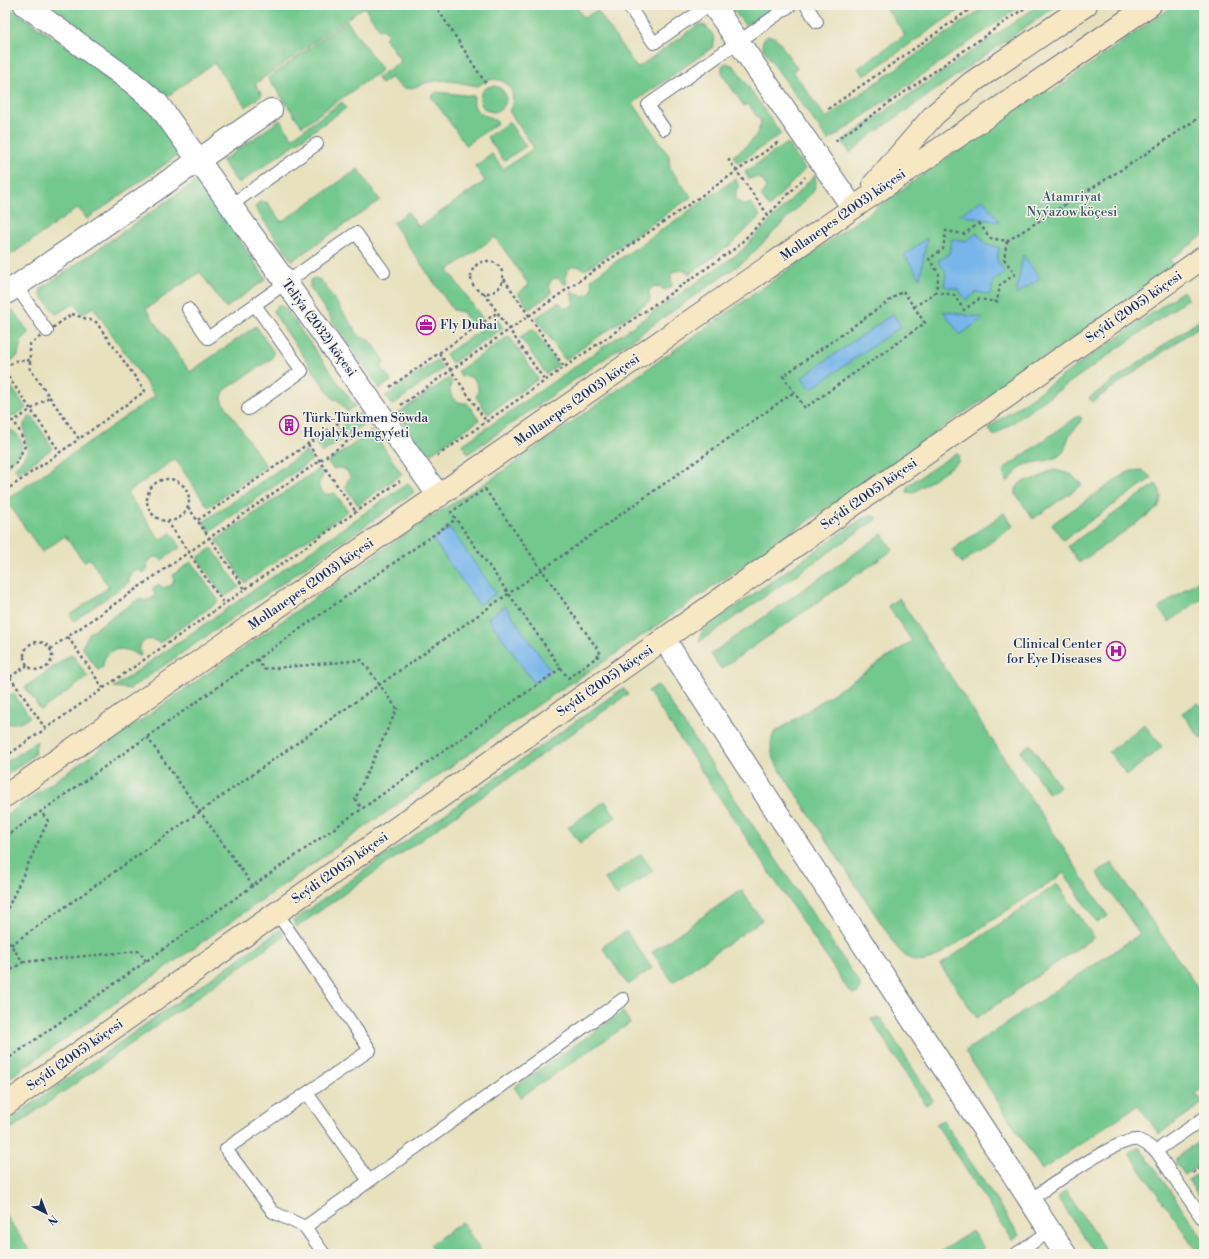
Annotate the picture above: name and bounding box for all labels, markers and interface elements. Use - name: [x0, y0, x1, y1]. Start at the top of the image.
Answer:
- street label: Mollanepes (2003) köçesi: [777, 166, 909, 264]
- park label: Atamriyat Nyýazow köçesi: [1027, 189, 1117, 220]
- street label: Seýdi (2005) köçesi: [1083, 268, 1185, 346]
- street label: Teliýa (2032) köçesi: [278, 276, 360, 380]
- office icon: Fly Dubai: [415, 314, 437, 336]
- place label: Fly Dubai: [440, 317, 497, 333]
- street label: Mollanepes (2003) köçesi: [511, 351, 643, 449]
- place label: Türk-Türkmen Söwda Hojalyk Jemgyýeti: [303, 410, 428, 441]
- building icon: Türk-Türkmen Söwda Hojalyk Jemgyýeti: [278, 414, 300, 436]
- street label: Seýdi (2005) köçesi: [818, 455, 920, 533]
- street label: Mollanepes (2003) köçesi: [245, 535, 377, 633]
- place label: Clinical Center for Eye Diseases: [1006, 636, 1102, 667]
- hospital icon: Clinical Center for Eye Diseases: [1105, 640, 1127, 662]
- street label: Seýdi (2005) köçesi: [554, 642, 656, 720]
- street label: Seýdi (2005) köçesi: [289, 829, 391, 907]
- street label: Seýdi (2005) köçesi: [24, 1016, 126, 1094]
- north arrow: [26, 1193, 66, 1233]
- text: N: [44, 1212, 60, 1228]

